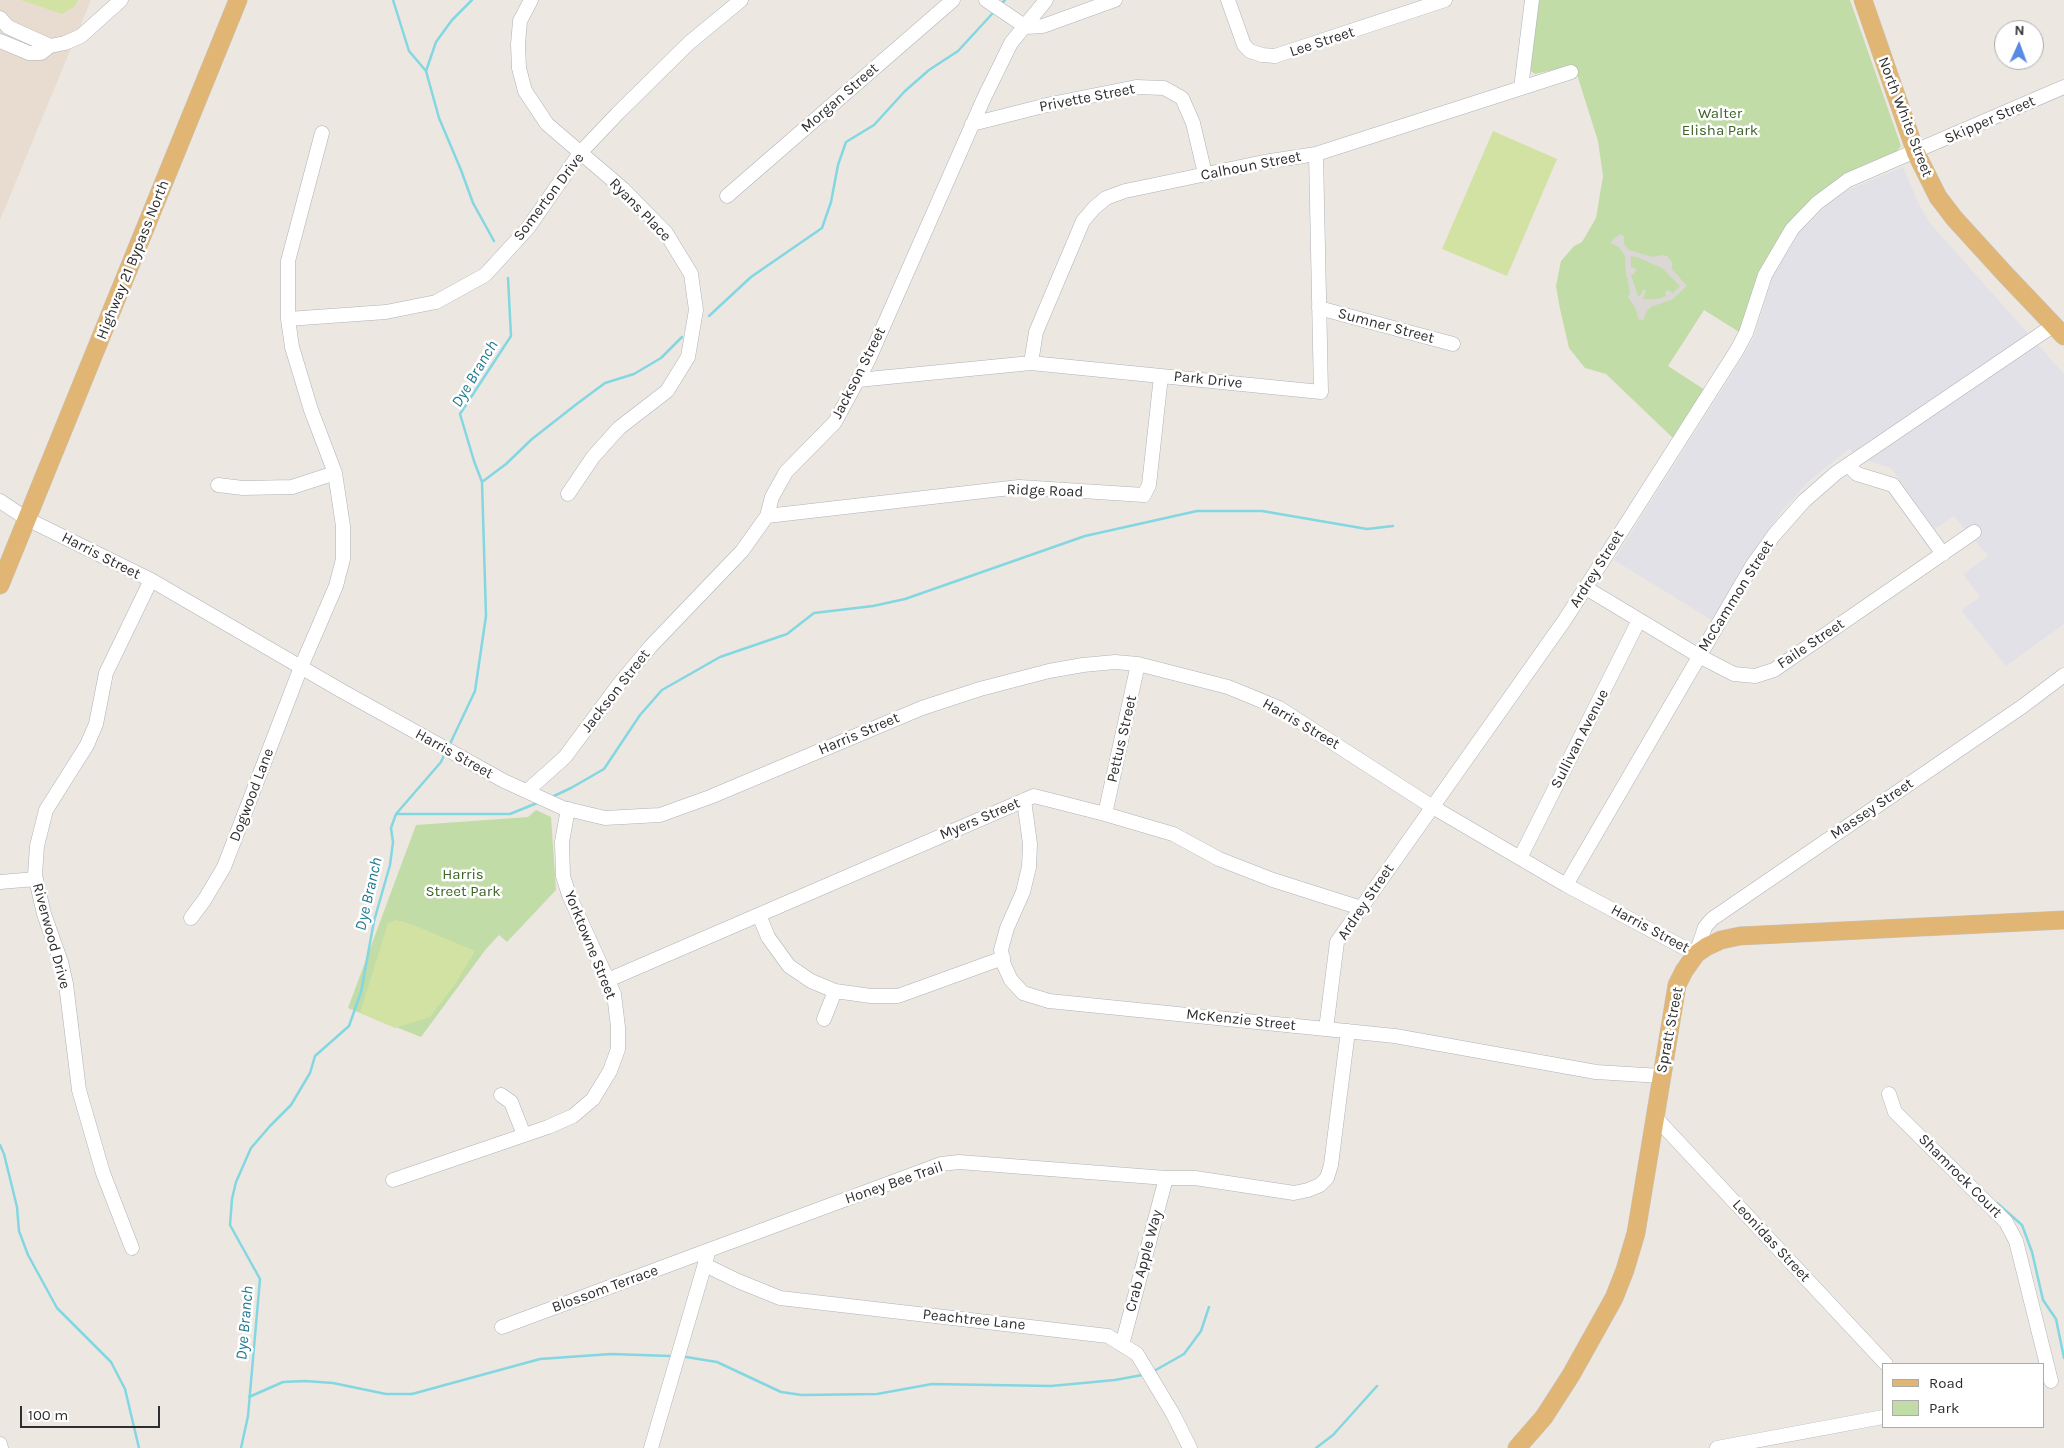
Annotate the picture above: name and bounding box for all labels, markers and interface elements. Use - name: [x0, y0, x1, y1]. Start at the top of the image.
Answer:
- north arrow: [1994, 20, 2044, 70]
- text: N: [2014, 22, 2025, 39]
- street label: Lee Street: [1287, 23, 1357, 61]
- street label: North White Street: [1874, 54, 1936, 180]
- street label: Morgan Street: [798, 60, 882, 136]
- street label: Privette Street: [1038, 80, 1136, 116]
- street label: Skipper Street: [1942, 92, 2038, 148]
- park label: Walter Elisha Park: [1682, 105, 1758, 140]
- street label: Calhoun Street: [1199, 147, 1303, 185]
- street label: Somerton Drive: [510, 149, 588, 245]
- street label: Ryans Place: [605, 175, 675, 245]
- street label: Highway 21 Bypass North: [93, 178, 173, 342]
- street label: Sumner Street: [1336, 304, 1436, 348]
- street label: Jackson Street: [828, 324, 890, 422]
- water label: Dye Branch: [448, 337, 502, 411]
- street label: Park Drive: [1173, 367, 1243, 393]
- street label: Ridge Road: [1006, 481, 1084, 501]
- street label: Ardrey Street: [1566, 527, 1628, 611]
- street label: Harris Street: [59, 528, 143, 584]
- street label: McCammon Street: [1694, 537, 1778, 655]
- street label: Faile Street: [1774, 615, 1848, 673]
- street label: Jackson Street: [578, 646, 654, 736]
- street label: Sullivan Avenue: [1547, 686, 1613, 792]
- street label: Pettus Street: [1103, 694, 1141, 784]
- street label: Harris Street: [1259, 695, 1343, 753]
- street label: Harris Street: [816, 709, 902, 759]
- street label: Harris Street: [412, 725, 496, 783]
- street label: Dogwood Lane: [226, 746, 278, 844]
- street label: Massey Street: [1827, 775, 1917, 843]
- street label: Myers Street: [937, 794, 1023, 844]
- water label: Dye Branch: [351, 855, 387, 933]
- street label: Ardrey Street: [1334, 861, 1398, 943]
- park label: Harris Street Park: [425, 866, 501, 901]
- street label: Riverwood Drive: [28, 881, 74, 991]
- street label: Yorktowne Street: [560, 888, 620, 1002]
- street label: Harris Street: [1608, 901, 1692, 957]
- street label: Spratt Street: [1653, 985, 1687, 1075]
- street label: McKenzie Street: [1185, 1005, 1297, 1035]
- street label: Shamrock Court: [1914, 1130, 2006, 1222]
- street label: Honey Bee Trail: [843, 1158, 945, 1208]
- street label: Leonidas Street: [1728, 1196, 1814, 1286]
- street label: Crab Apple Way: [1122, 1208, 1166, 1314]
- street label: Blossom Terrace: [549, 1261, 661, 1317]
- water label: Dye Branch: [232, 1285, 258, 1361]
- street label: Peachtree Lane: [922, 1306, 1026, 1334]
- legend: [1882, 1363, 2044, 1428]
- text: Road: [1929, 1374, 1964, 1392]
- scale bar: [22, 1396, 162, 1428]
- text: Park: [1929, 1399, 1959, 1417]
- text: 100 m: [28, 1406, 68, 1424]

